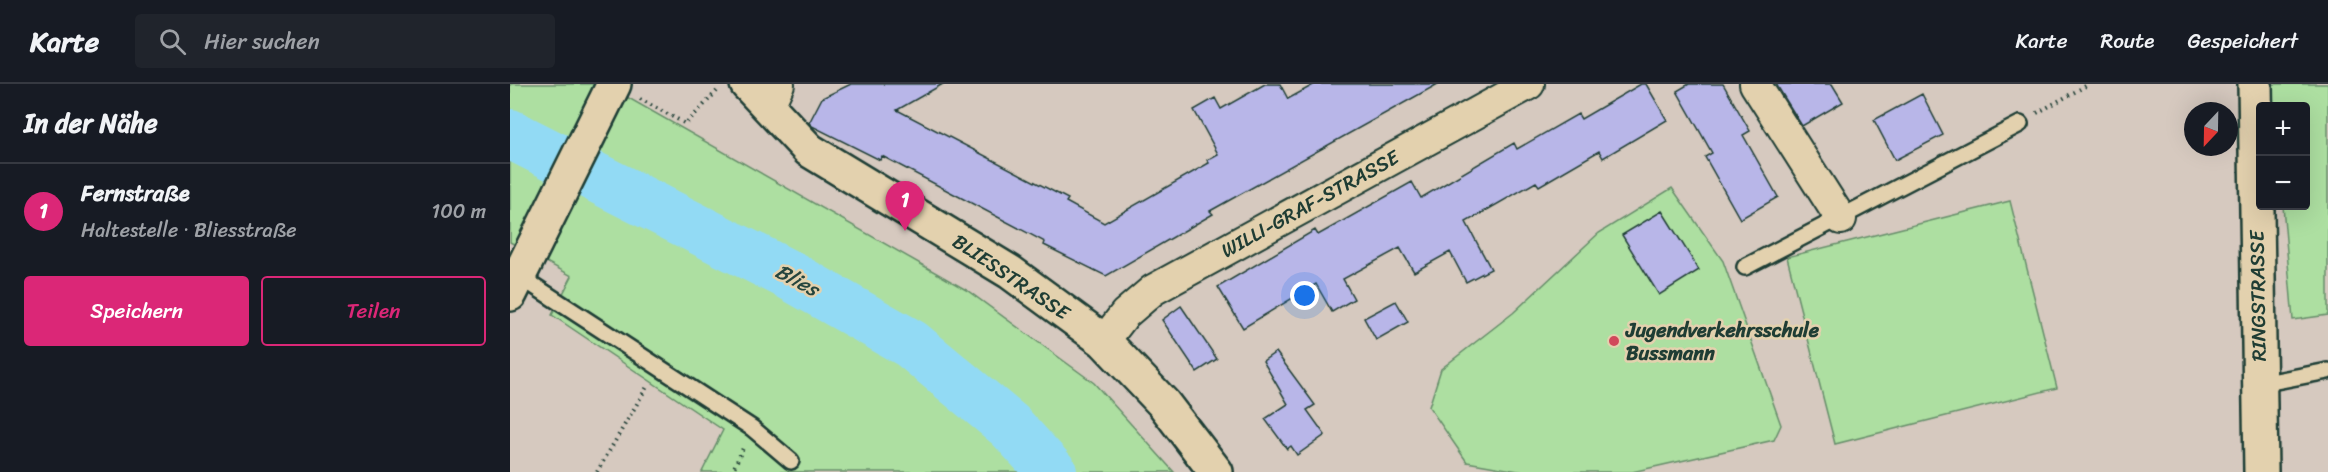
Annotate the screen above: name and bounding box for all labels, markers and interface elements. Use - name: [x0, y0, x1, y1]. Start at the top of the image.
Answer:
- search box: [135, 14, 555, 68]
- text: Karte: [30, 17, 99, 66]
- text: Hier suchen: [204, 22, 319, 61]
- text: Karte: [2016, 22, 2067, 60]
- text: Route: [2100, 22, 2154, 60]
- text: Gespeichert: [2187, 22, 2298, 60]
- icon: search: [156, 25, 189, 58]
- text: In der Nähe: [24, 100, 158, 146]
- north arrow: [2184, 102, 2238, 156]
- map controls: [2256, 102, 2310, 210]
- button: +: [2256, 102, 2310, 156]
- street label: WILLI-GRAF-STRASSE: [1214, 139, 1407, 268]
- button: −: [2256, 156, 2310, 210]
- text: Fernstraße: [81, 174, 190, 213]
- pin: 1: [886, 182, 924, 231]
- text: 1: [39, 194, 48, 229]
- text: 100 m: [432, 194, 486, 229]
- text: Haltestelle · Bliesstraße: [81, 213, 297, 248]
- street label: BLIESSTRASSE: [945, 224, 1079, 331]
- street label: RINGSTRASSE: [2239, 228, 2277, 362]
- water label: Blies: [768, 253, 828, 309]
- button: Speichern: [24, 276, 249, 346]
- button: Teilen: [261, 276, 486, 346]
- your location: [1290, 281, 1319, 310]
- place label: Jugendverkehrsschule Bussmann: [1625, 313, 1820, 371]
- marker: Jugendverkehrsschule Bussmann: [1607, 334, 1621, 348]

